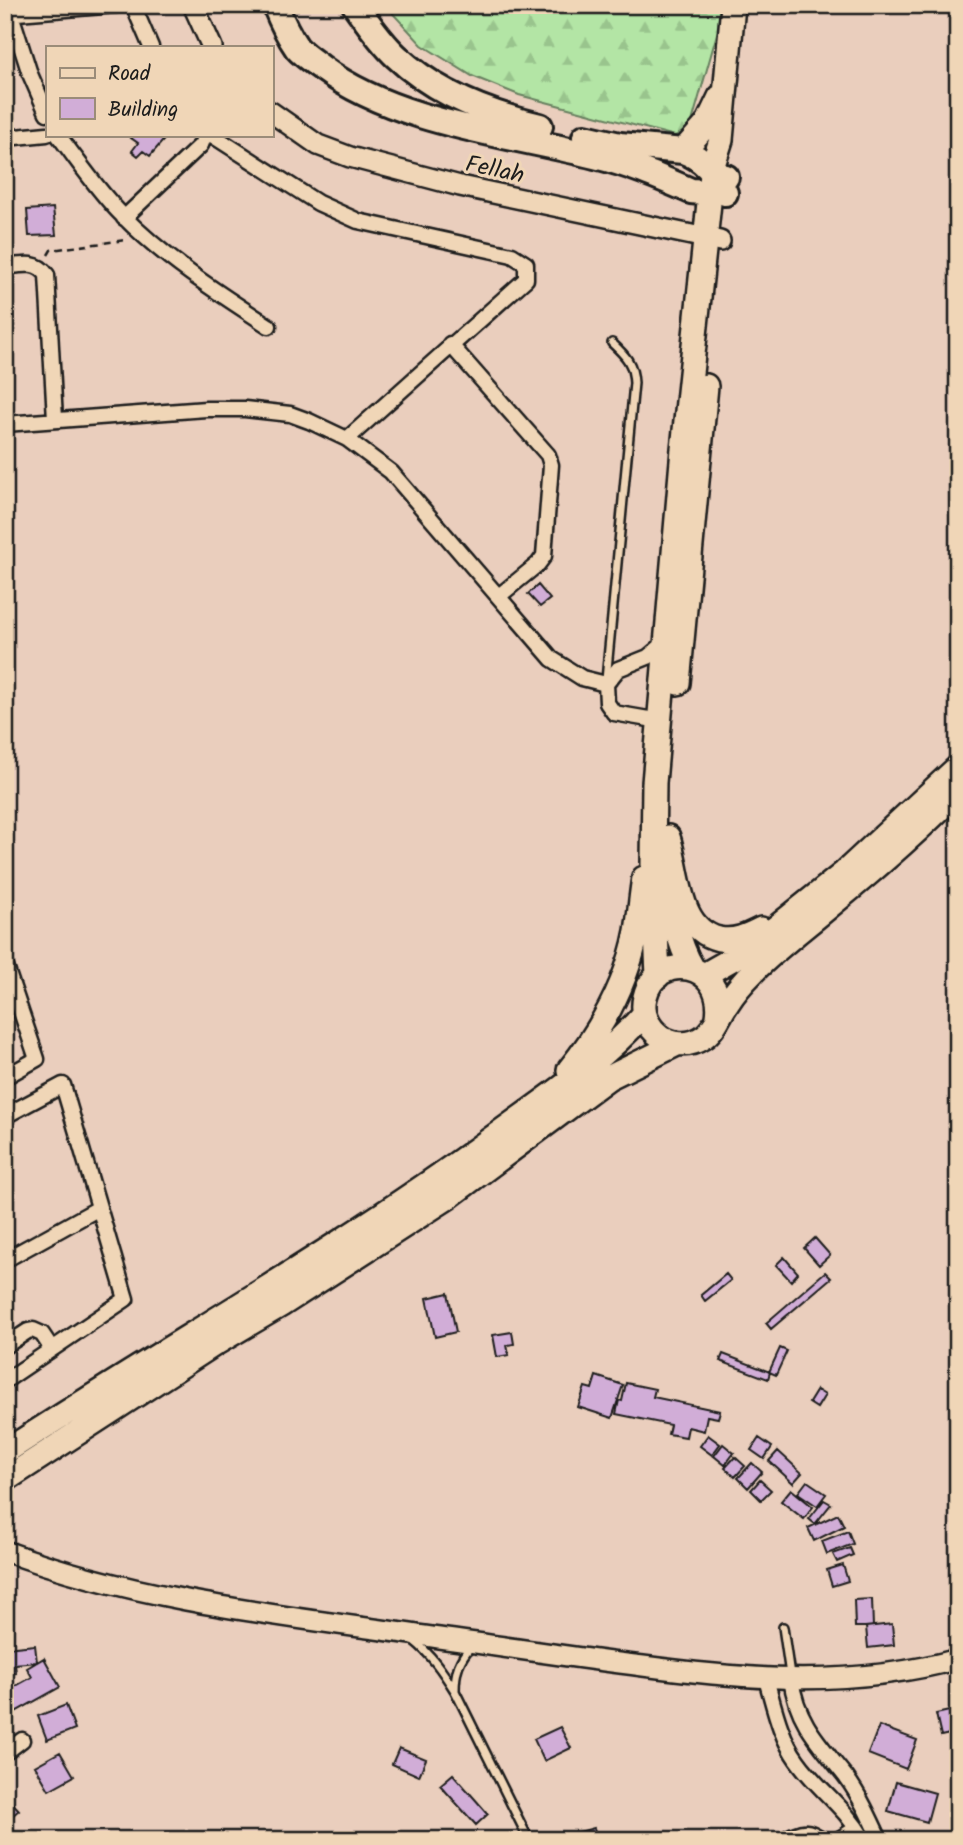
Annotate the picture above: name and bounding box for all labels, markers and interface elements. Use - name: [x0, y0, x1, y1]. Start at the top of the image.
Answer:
- legend: [46, 46, 273, 136]
- text: Road: [108, 58, 151, 91]
- text: Building: [108, 94, 178, 127]
- street label: Fellah: [462, 145, 528, 196]

